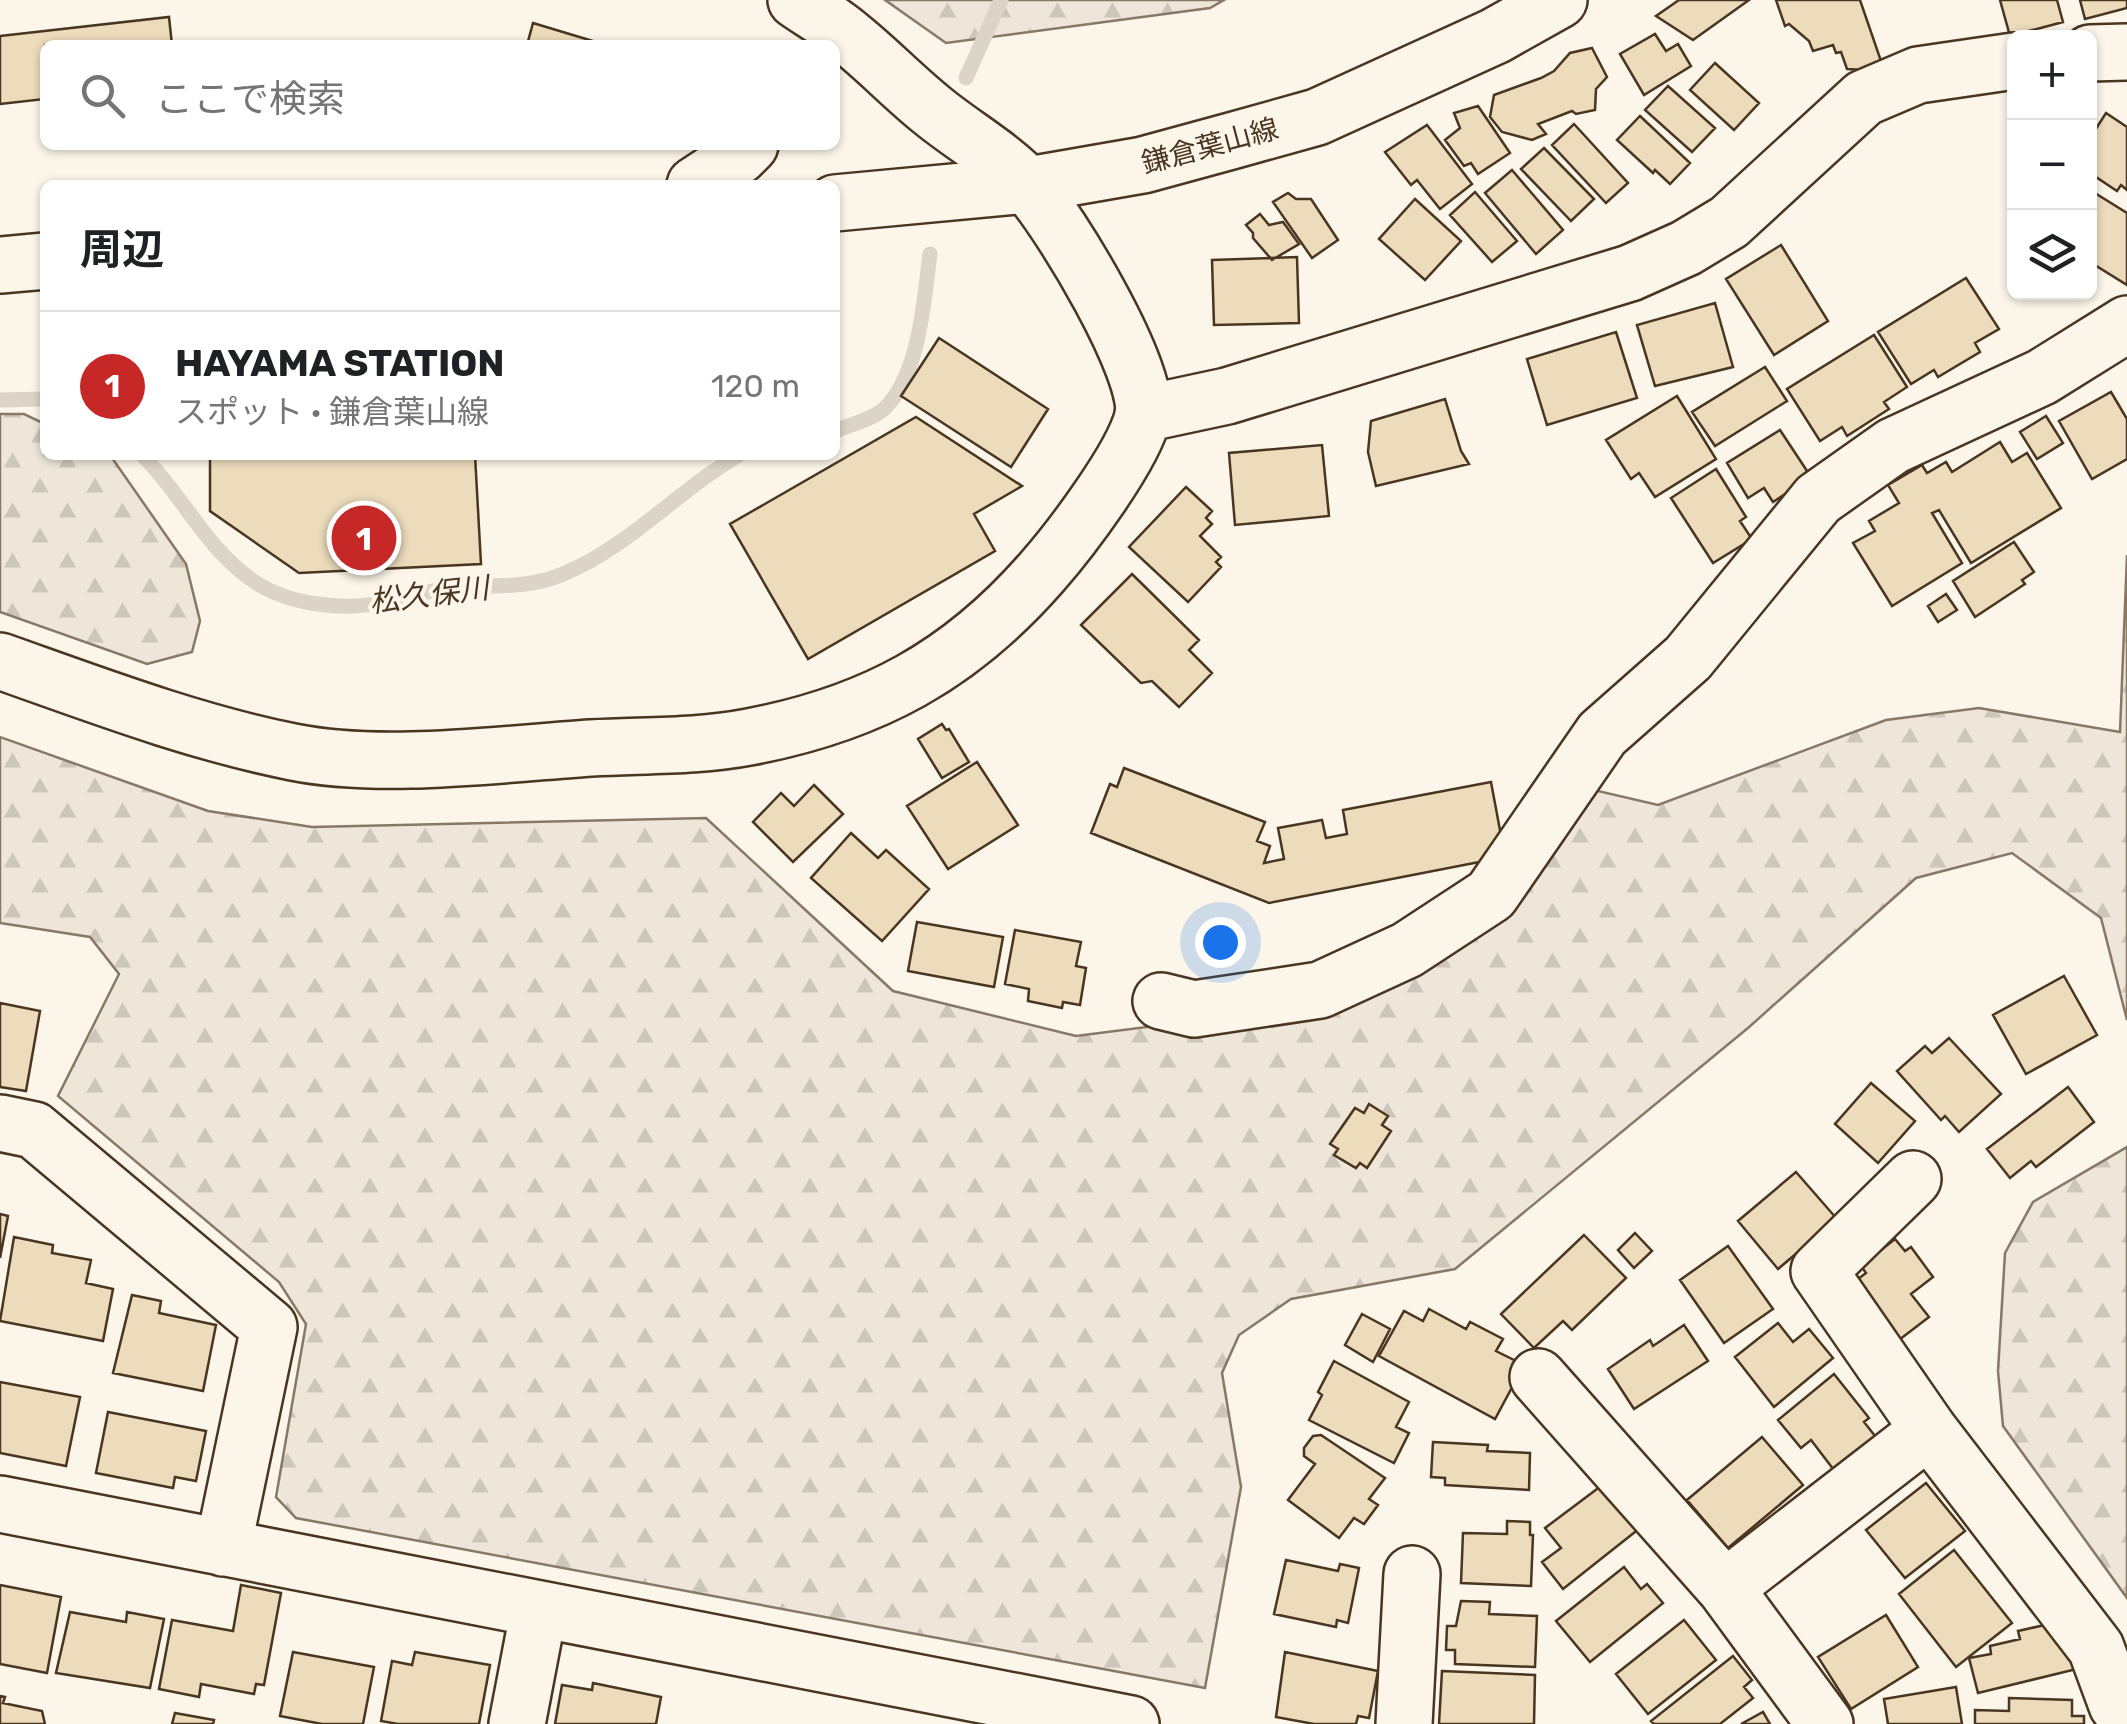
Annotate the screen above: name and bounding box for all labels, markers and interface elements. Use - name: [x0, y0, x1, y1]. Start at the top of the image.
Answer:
- map controls: [2007, 30, 2097, 300]
- button: +: [2007, 30, 2097, 120]
- search box: [40, 40, 840, 150]
- icon: search: [75, 68, 130, 123]
- text: ここで検索: [155, 76, 345, 122]
- street label: 鎌倉葉山線: [1138, 112, 1282, 180]
- button: −: [2007, 120, 2097, 210]
- button: layers: [2007, 210, 2097, 300]
- text: 周辺: [80, 225, 164, 275]
- text: HAYAMA STATION: [175, 340, 505, 386]
- text: 1: [105, 367, 120, 405]
- text: 120 m: [711, 367, 800, 405]
- text: スポット · 鎌倉葉山線: [175, 393, 489, 431]
- pin: 1: [332, 500, 396, 576]
- water label: 松久保川: [367, 569, 494, 620]
- your location: [1195, 917, 1246, 968]

